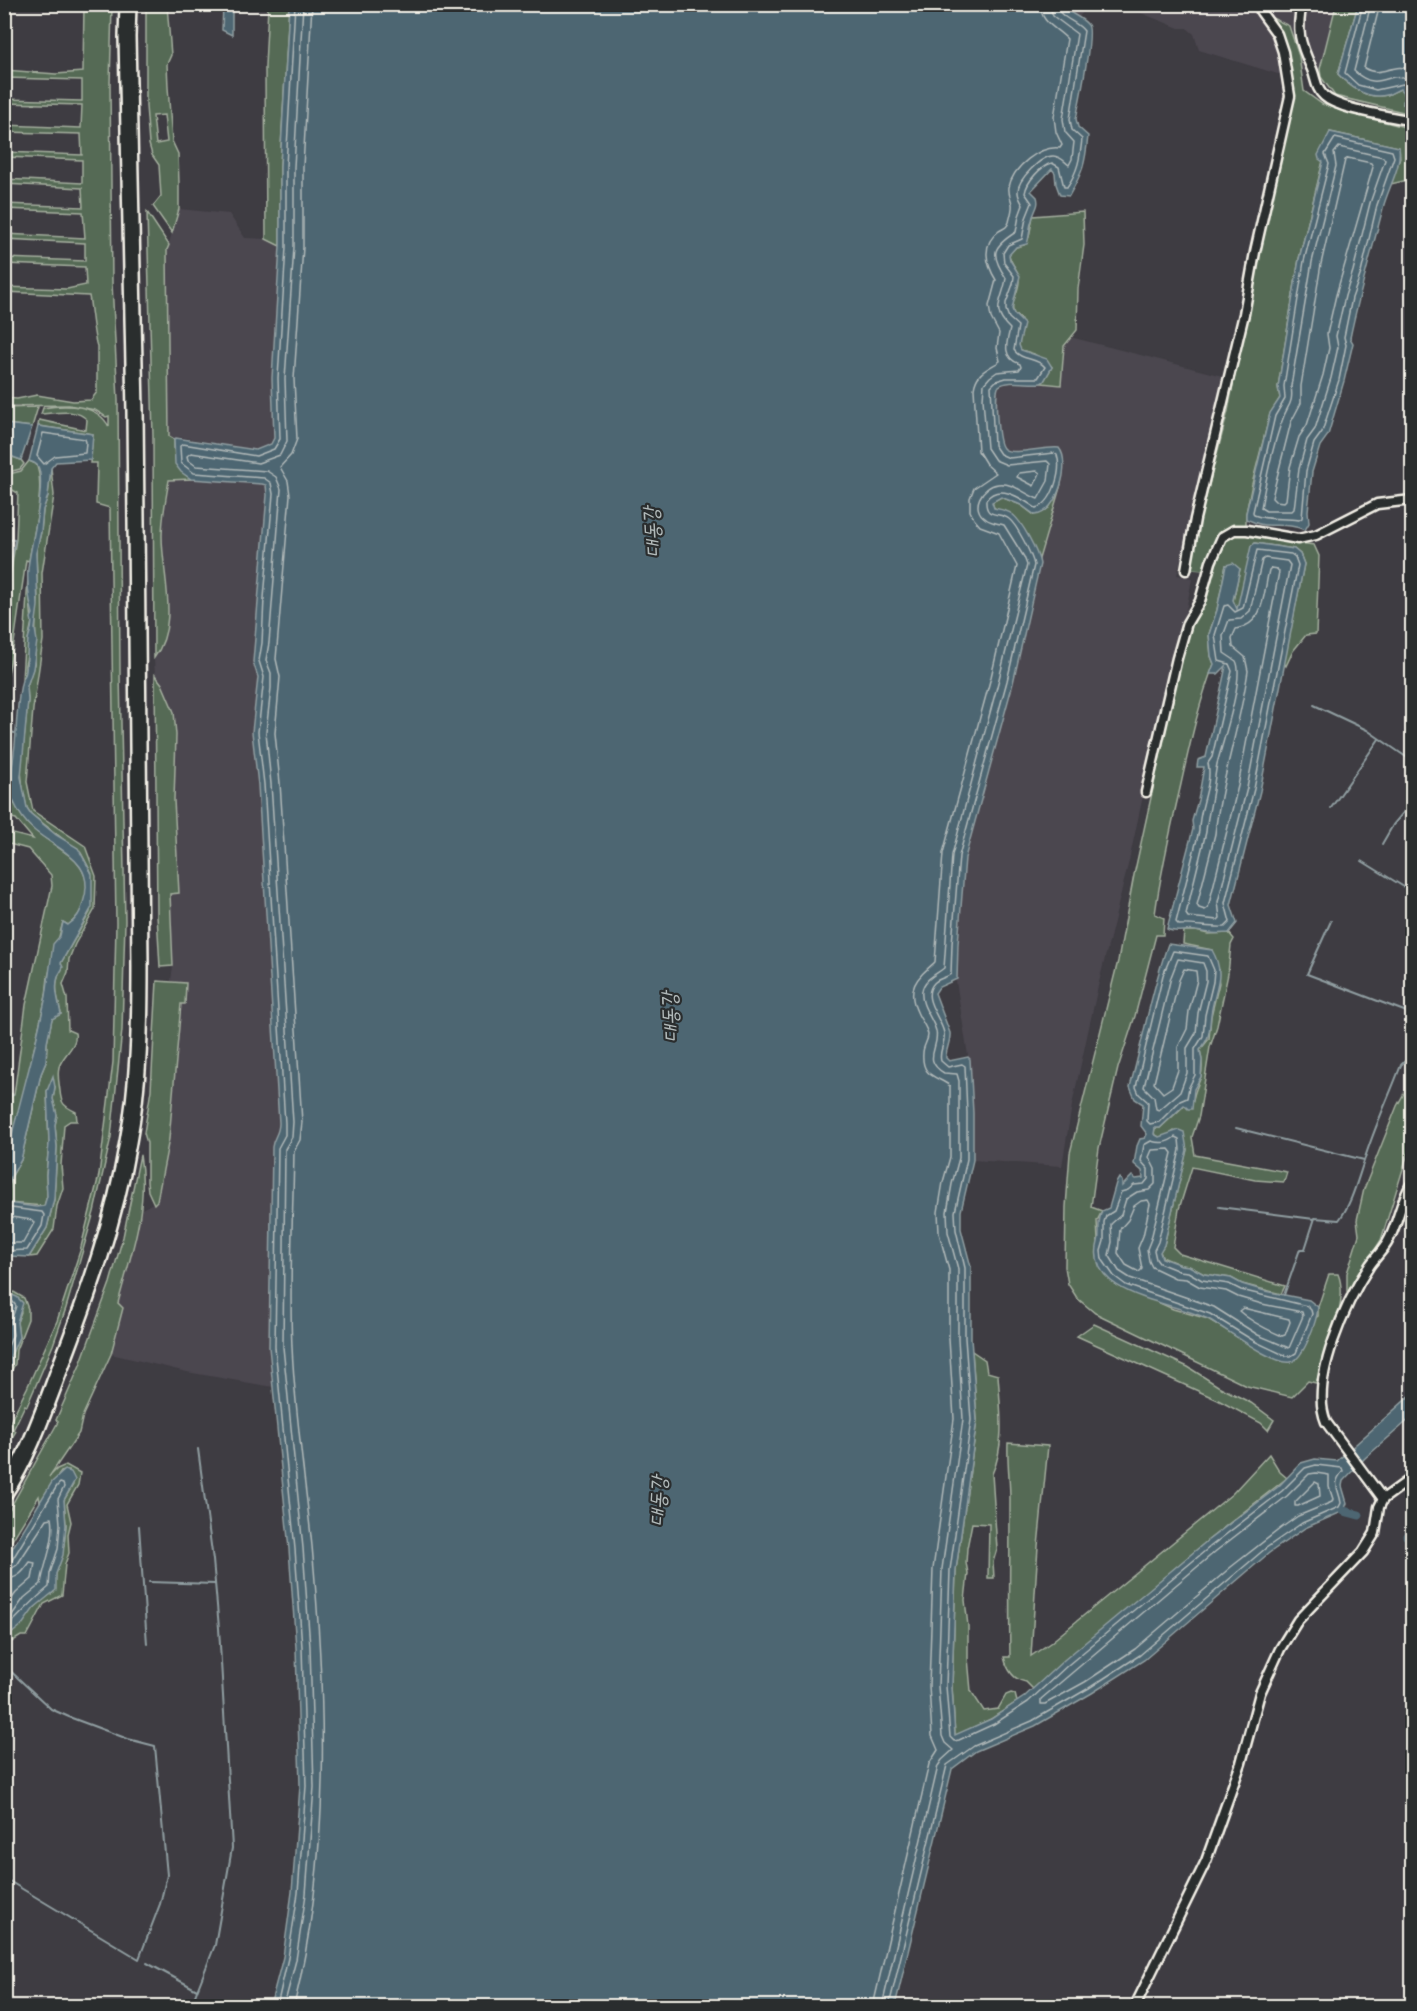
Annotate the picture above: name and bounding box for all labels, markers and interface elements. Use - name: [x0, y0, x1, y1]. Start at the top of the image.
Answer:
- water label: 대동강: [632, 504, 672, 558]
- water label: 대동강: [650, 989, 690, 1043]
- water label: 대동강: [638, 1473, 678, 1527]

